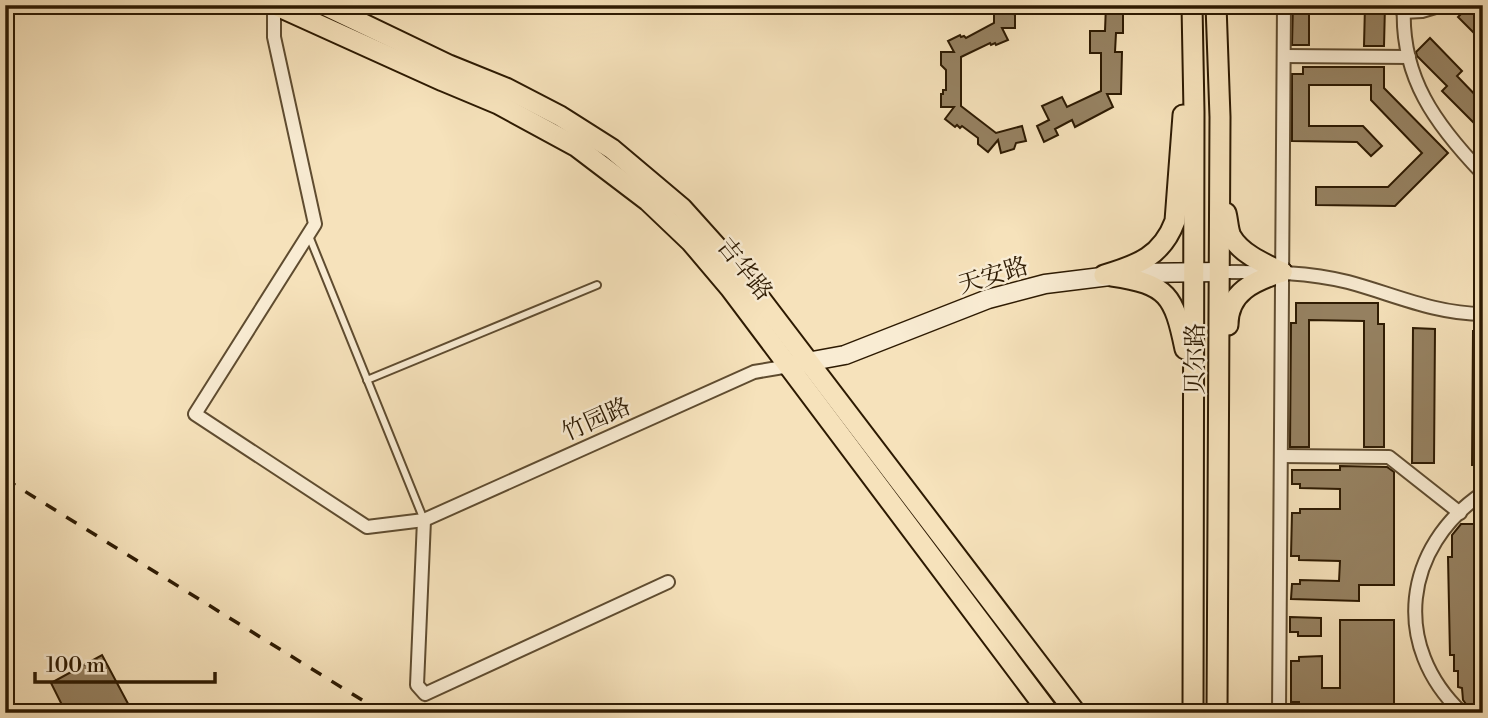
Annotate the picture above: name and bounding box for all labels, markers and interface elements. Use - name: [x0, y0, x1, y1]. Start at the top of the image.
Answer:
- street label: 吉华路: [710, 232, 779, 307]
- street label: 天安路: [954, 251, 1032, 301]
- street label: 贝尔路: [1181, 323, 1211, 395]
- street label: 竹园路: [557, 392, 635, 448]
- scale bar: [35, 641, 215, 685]
- text: 100 m: [46, 653, 105, 679]

